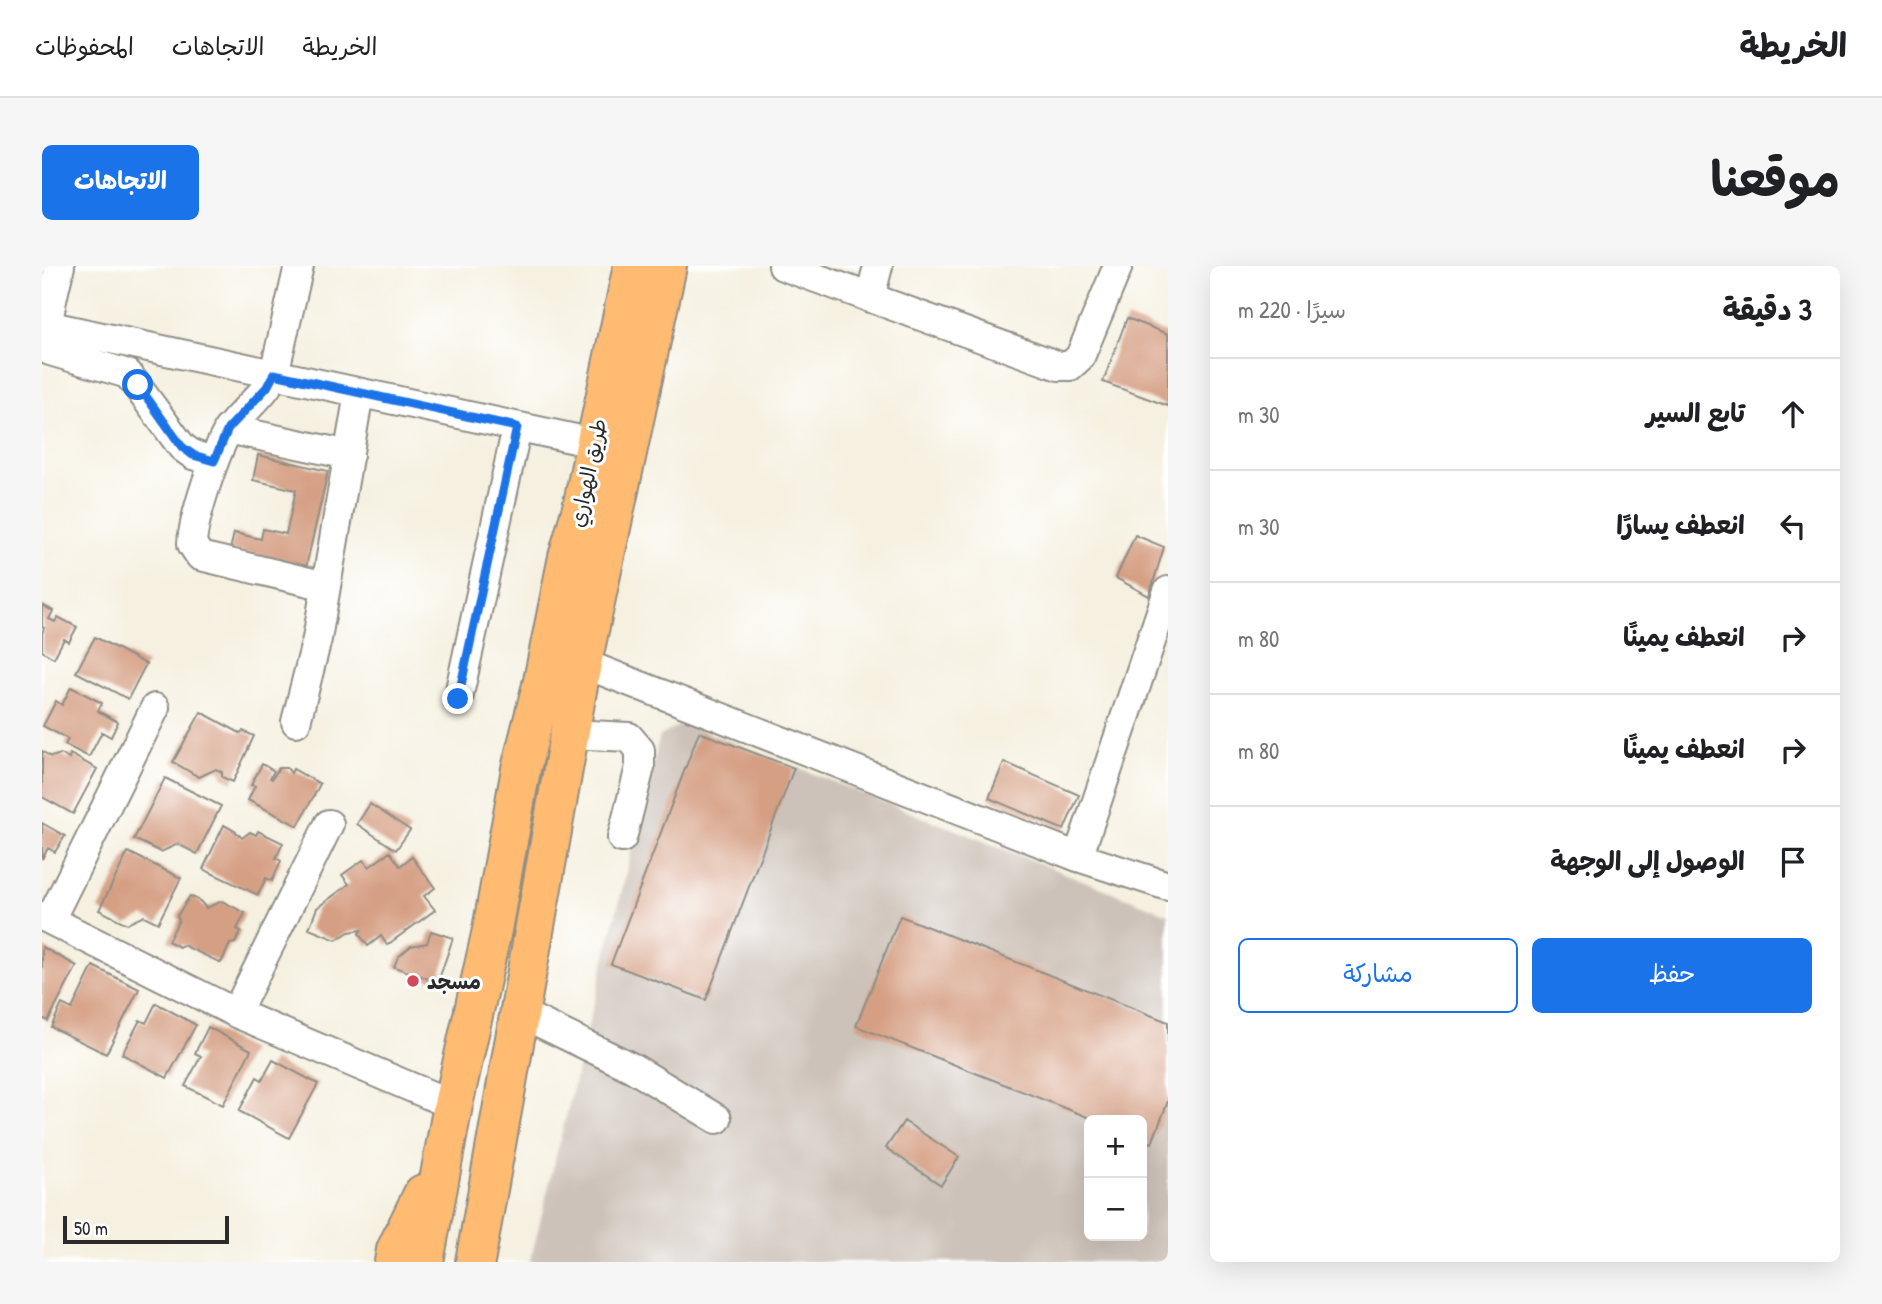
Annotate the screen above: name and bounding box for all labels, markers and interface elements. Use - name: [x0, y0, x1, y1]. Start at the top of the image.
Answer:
- text: الخريطة: [1740, 23, 1847, 67]
- text: المحفوظات: [35, 30, 134, 62]
- text: الاتجاهات: [172, 30, 265, 62]
- text: الخريطة: [303, 30, 377, 62]
- button: الاتجاهات: [42, 145, 199, 220]
- text: موقعنا: [1710, 145, 1840, 211]
- text: 3 دقيقة: [1722, 289, 1812, 329]
- text: سيرًا · 220 m: [1238, 294, 1346, 325]
- route start: [122, 369, 153, 400]
- text: تابع السير: [1646, 395, 1745, 430]
- icon: ahead: [1774, 395, 1812, 433]
- text: 30 m: [1238, 399, 1280, 430]
- street label: طريق الهواري: [562, 416, 615, 530]
- text: انعطف يسارًا: [1616, 507, 1745, 542]
- icon: left: [1774, 507, 1812, 545]
- text: 30 m: [1238, 511, 1280, 542]
- text: انعطف يمينًا: [1623, 619, 1745, 654]
- icon: right: [1774, 619, 1812, 657]
- text: 80 m: [1238, 623, 1279, 654]
- route end: [442, 683, 473, 714]
- text: انعطف يمينًا: [1623, 731, 1745, 766]
- icon: right: [1774, 731, 1812, 769]
- text: 80 m: [1238, 735, 1279, 766]
- text: الوصول إلى الوجهة: [1550, 843, 1745, 878]
- icon: arrive: [1774, 843, 1812, 881]
- button: مشاركة: [1238, 938, 1518, 1013]
- button: حفظ: [1532, 938, 1812, 1013]
- place label: مسجد: [427, 967, 481, 996]
- marker: مسجد: [405, 973, 421, 989]
- map controls: [1084, 1115, 1147, 1241]
- button: +: [1084, 1115, 1147, 1178]
- button: −: [1084, 1178, 1147, 1241]
- scale bar: [63, 1213, 229, 1245]
- text: 50 m: [74, 1215, 108, 1241]

